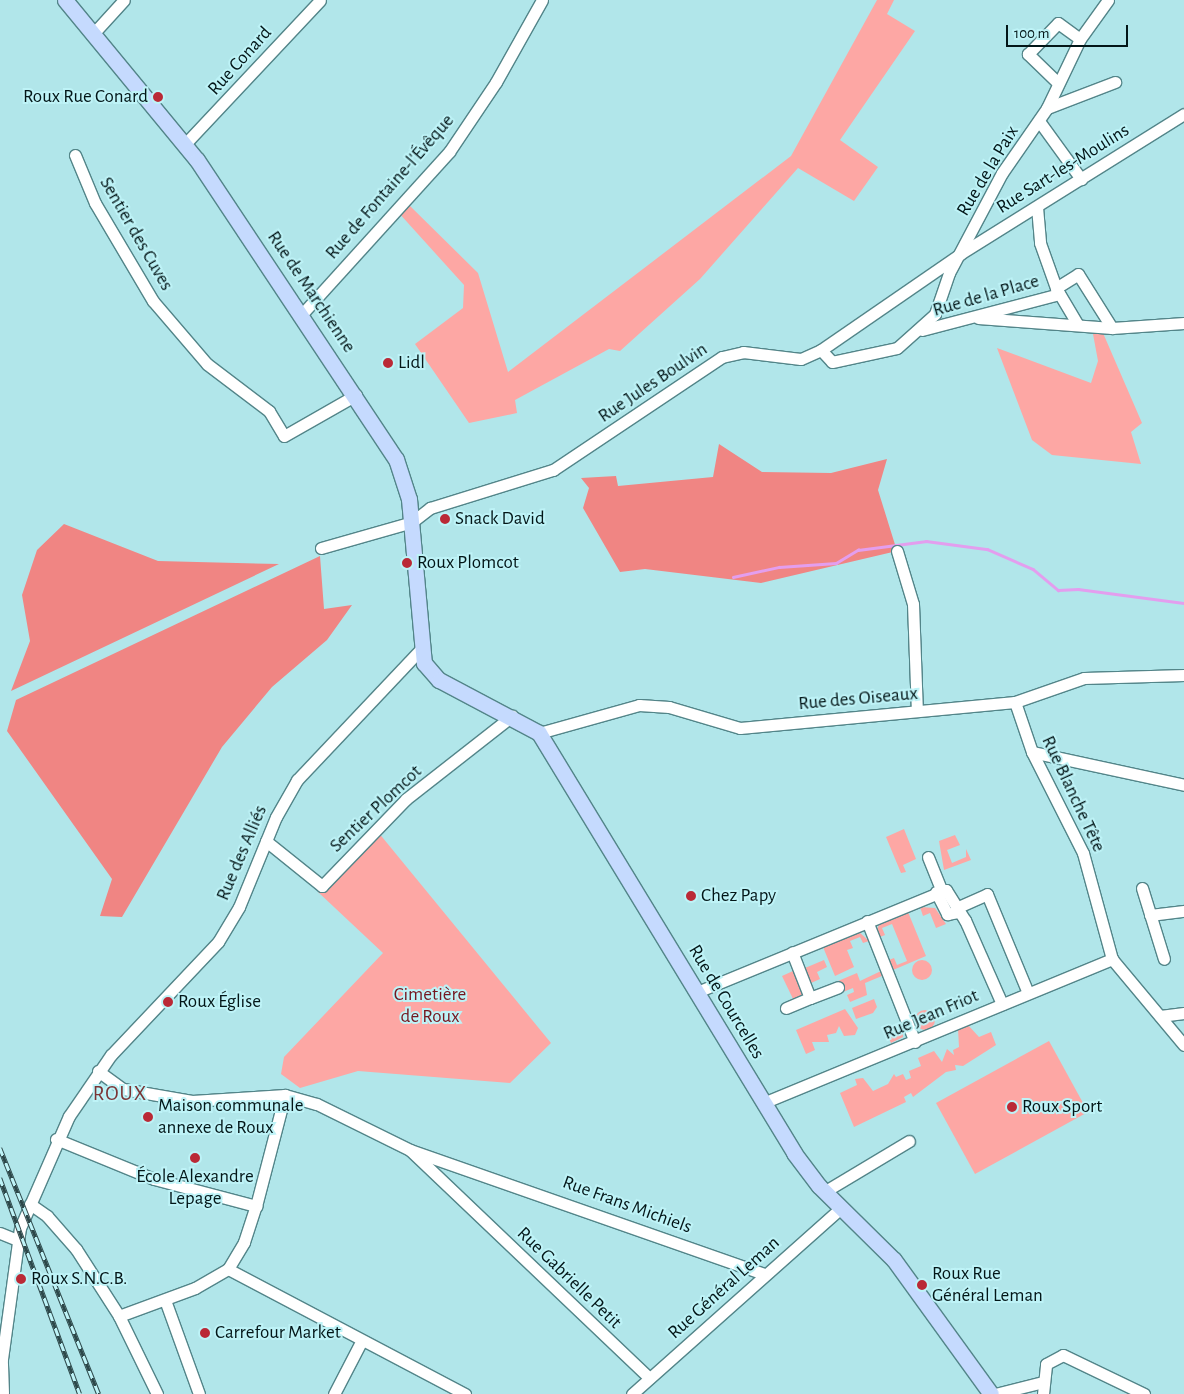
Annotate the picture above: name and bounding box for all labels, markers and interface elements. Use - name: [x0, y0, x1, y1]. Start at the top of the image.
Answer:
- scale bar: [1009, 15, 1132, 47]
- street label: Rue Conard: [203, 22, 277, 100]
- text: 100 m: [1014, 26, 1049, 41]
- place label: Roux Rue Conard: [23, 86, 148, 108]
- marker: Roux Rue Conard: [152, 91, 164, 103]
- street label: Rue de Fontaine-l'Évêque: [321, 110, 459, 264]
- street label: Rue Sart-les-Moulins: [992, 119, 1134, 219]
- street label: Rue de la Paix: [952, 122, 1024, 220]
- street label: Sentier des Cuves: [94, 173, 178, 295]
- street label: Rue de Marchienne: [262, 227, 360, 357]
- street label: Rue de la Place: [930, 270, 1042, 322]
- street label: Rue Jules Boulvin: [594, 338, 712, 428]
- place label: Lidl: [398, 352, 425, 374]
- marker: Lidl: [382, 357, 394, 369]
- place label: Snack David: [455, 508, 545, 530]
- marker: Snack David: [439, 513, 451, 525]
- place label: Roux Plomcot: [417, 552, 519, 574]
- marker: Roux Plomcot: [401, 557, 413, 569]
- street label: Rue des Oiseaux: [797, 682, 919, 716]
- street label: Rue Blanche Tête: [1036, 732, 1110, 856]
- street label: Sentier Plomcot: [325, 761, 427, 857]
- street label: Rue des Alliés: [212, 802, 272, 904]
- place label: Chez Papy: [701, 885, 776, 907]
- marker: Chez Papy: [685, 890, 697, 902]
- street label: Rue de Courcelles: [683, 941, 769, 1063]
- park label: Cimetière de Roux: [394, 984, 466, 1028]
- street label: Rue Jean Friot: [880, 985, 982, 1045]
- place label: Roux Église: [178, 991, 261, 1013]
- marker: Roux Église: [162, 996, 174, 1008]
- district label: ROUX: [92, 1081, 148, 1107]
- place label: Maison communale annexe de Roux: [158, 1095, 303, 1139]
- place label: Roux Sport: [1022, 1096, 1102, 1118]
- marker: Roux Sport: [1006, 1101, 1018, 1113]
- marker: Maison communale annexe de Roux: [142, 1111, 154, 1123]
- marker: École Alexandre Lepage: [189, 1152, 201, 1164]
- place label: École Alexandre Lepage: [136, 1166, 254, 1210]
- street label: Rue Frans Michiels: [559, 1171, 695, 1239]
- street label: Rue Gabrielle Petit: [512, 1222, 626, 1334]
- street label: Rue Général Leman: [663, 1232, 785, 1344]
- place label: Roux Rue Général Leman: [932, 1263, 1043, 1307]
- place label: Roux S.N.C.B.: [31, 1268, 127, 1290]
- marker: Roux S.N.C.B.: [15, 1273, 27, 1285]
- marker: Roux Rue Général Leman: [916, 1279, 928, 1291]
- place label: Carrefour Market: [215, 1322, 341, 1344]
- marker: Carrefour Market: [199, 1327, 211, 1339]

